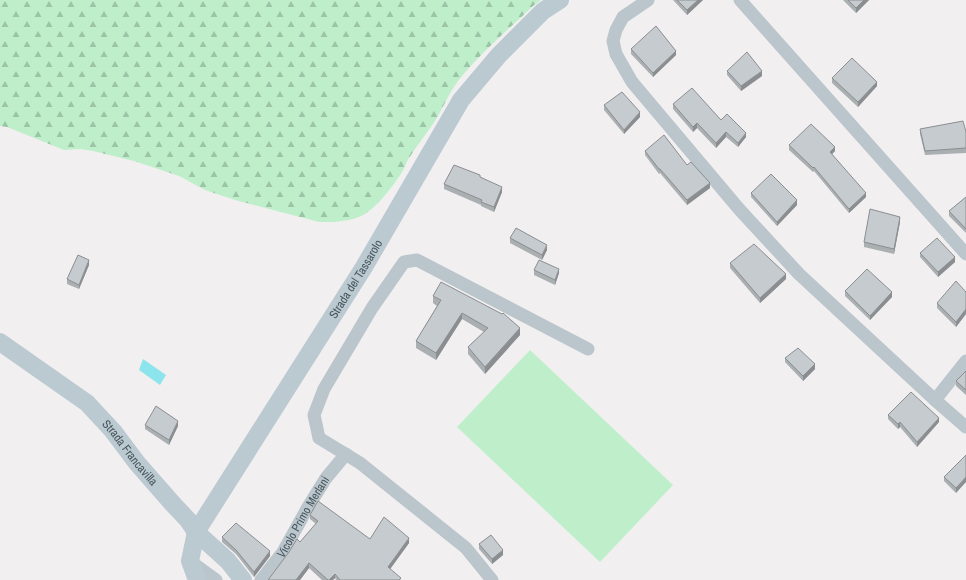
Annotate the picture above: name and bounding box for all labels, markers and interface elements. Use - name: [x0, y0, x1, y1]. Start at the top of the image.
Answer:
- street label: Strada del Tassarolo: [325, 237, 386, 322]
- street label: Strada Francavilla: [99, 416, 161, 489]
- street label: Vicolo Primo Merlani: [273, 473, 333, 561]

